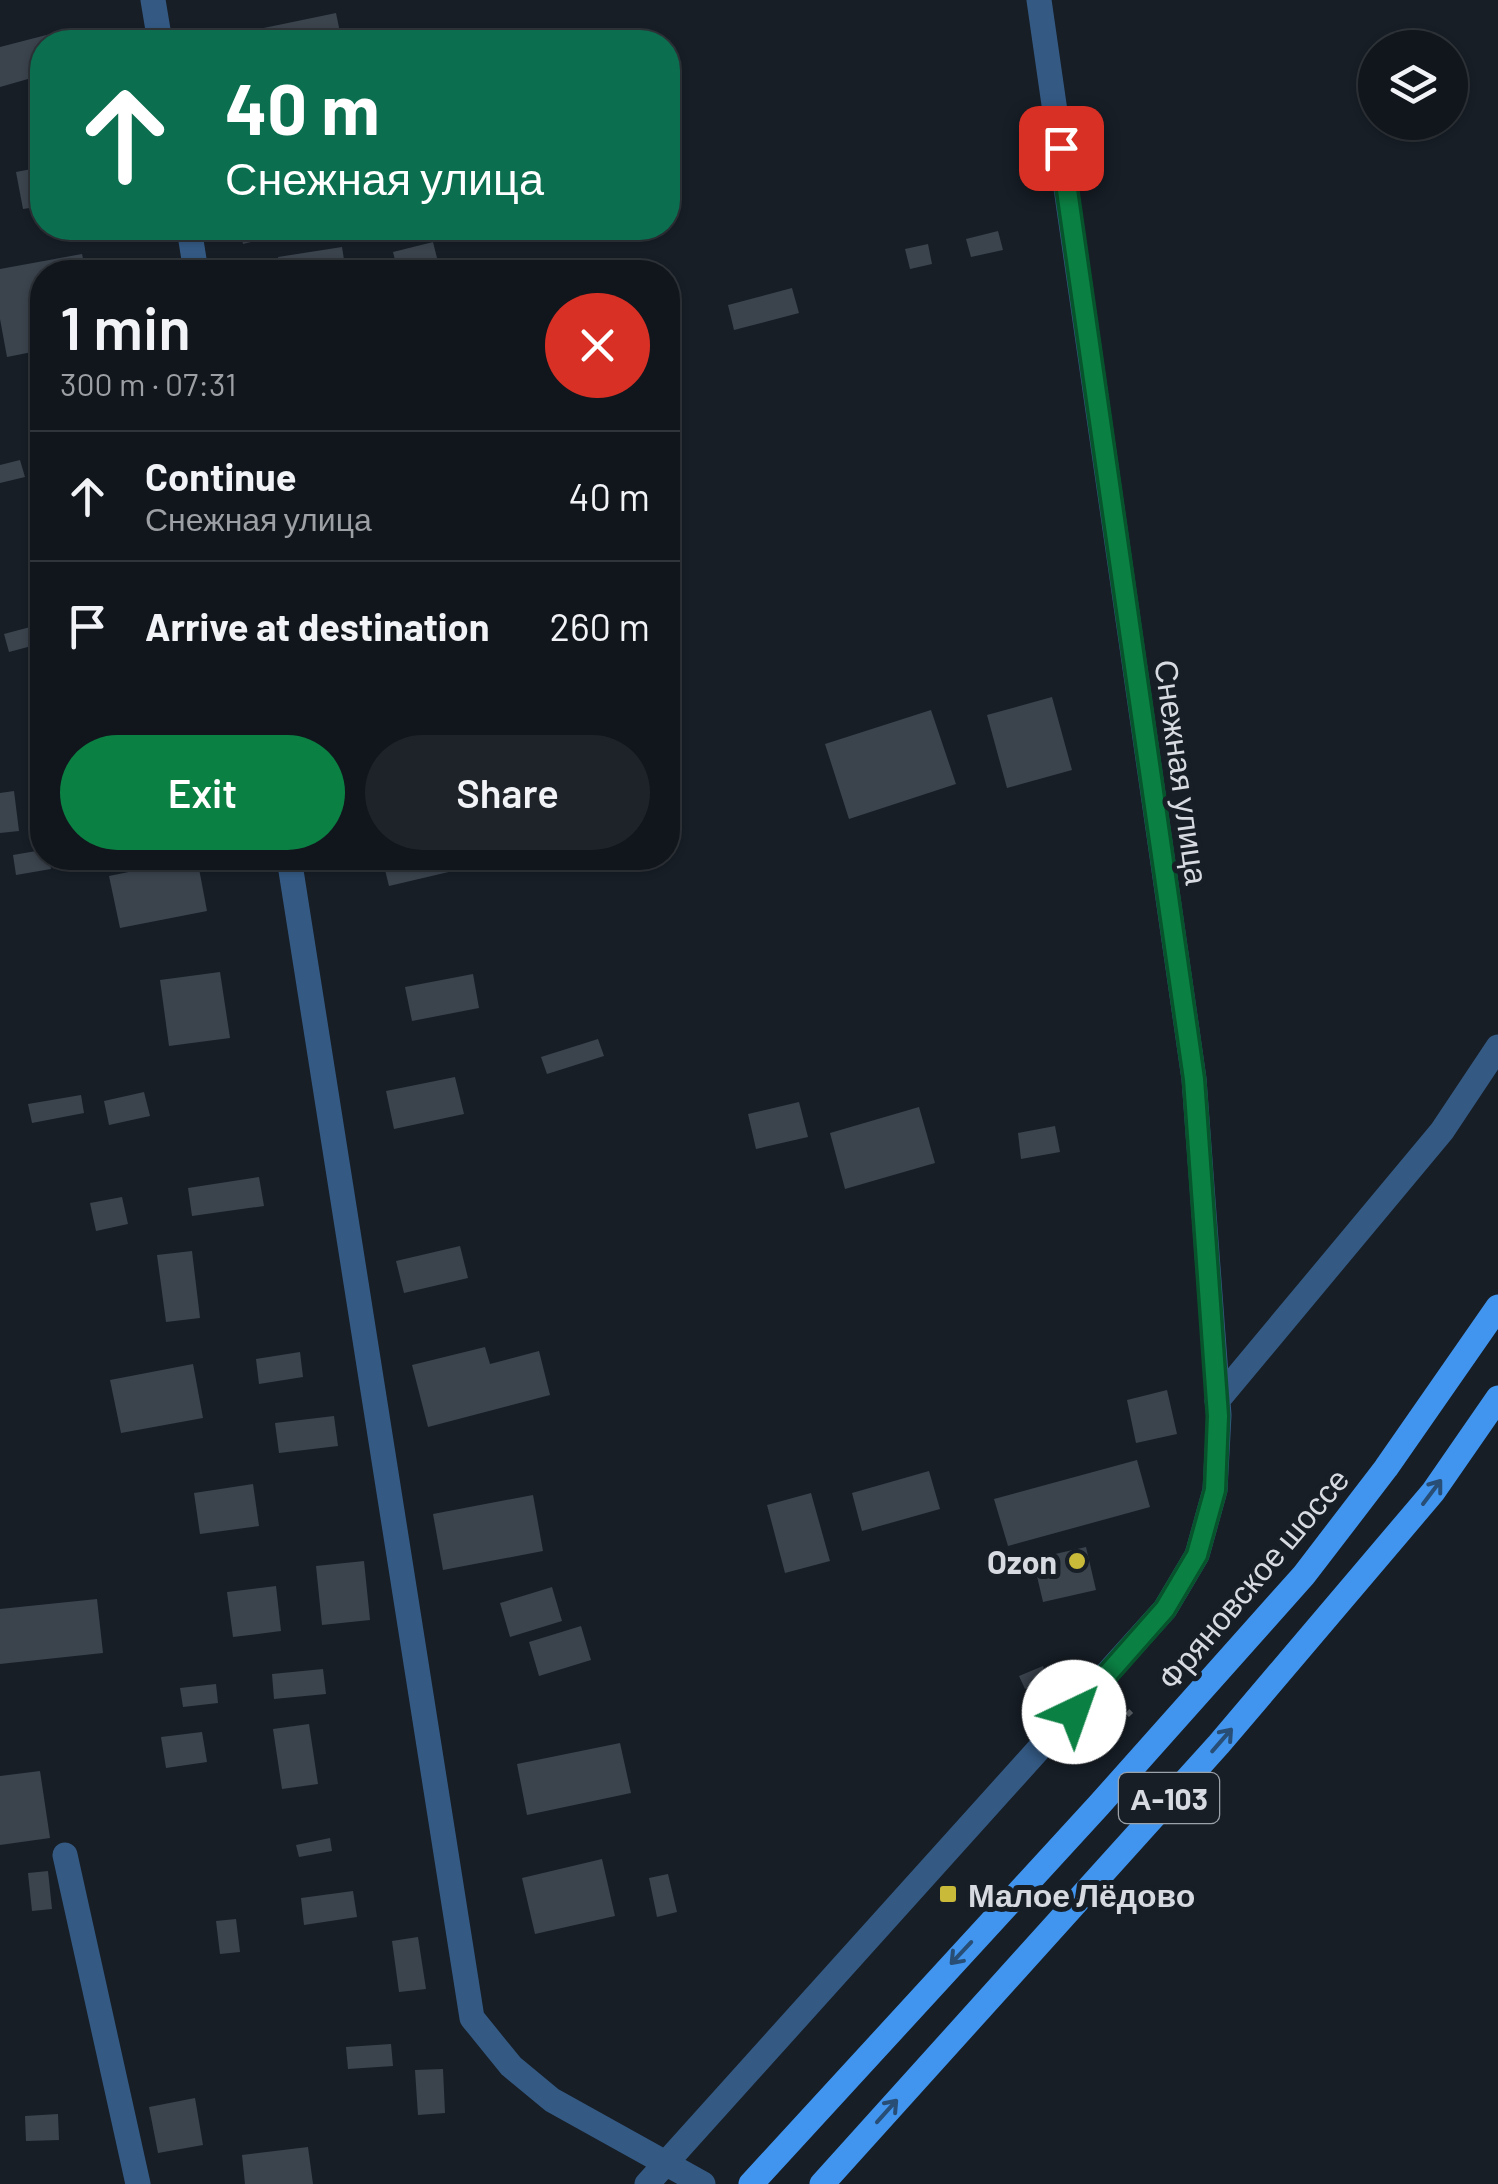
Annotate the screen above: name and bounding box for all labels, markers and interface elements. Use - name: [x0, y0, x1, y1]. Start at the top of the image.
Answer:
- map controls: [1358, 30, 1468, 140]
- button: layers: [1358, 30, 1468, 140]
- text: 40 m: [225, 65, 380, 149]
- icon: ahead: [60, 70, 190, 200]
- pin: [1019, 106, 1104, 191]
- icon: arrive: [1034, 121, 1089, 176]
- text: Снежная улица: [225, 150, 544, 204]
- text: 1 min: [60, 290, 191, 362]
- button: close: [545, 293, 650, 398]
- text: 300 m · 07:31: [60, 364, 237, 402]
- text: Continue: [145, 453, 296, 499]
- icon: ahead: [60, 469, 115, 524]
- text: 40 m: [569, 473, 650, 519]
- text: Снежная улица: [145, 499, 372, 537]
- icon: arrive: [60, 599, 115, 654]
- text: Arrive at destination: [145, 603, 490, 649]
- text: 260 m: [550, 603, 650, 649]
- street label: Снежная улица: [1147, 657, 1218, 887]
- button: Exit: [60, 735, 345, 850]
- button: Share: [365, 735, 650, 850]
- street label: Фряновское шоссе: [1148, 1460, 1356, 1697]
- one-way arrow: [1421, 1479, 1442, 1506]
- place label: Ozon: [987, 1542, 1057, 1580]
- marker: Ozon: [1066, 1550, 1088, 1572]
- position arrow: [1022, 1660, 1126, 1764]
- one-way arrow: [1210, 1728, 1233, 1753]
- road number: А-103: [1119, 1773, 1219, 1823]
- place label: Малое Лёдово: [968, 1875, 1195, 1914]
- marker: Малое Лёдово: [937, 1883, 959, 1905]
- one-way arrow: [949, 1940, 972, 1965]
- one-way arrow: [875, 2099, 898, 2124]

